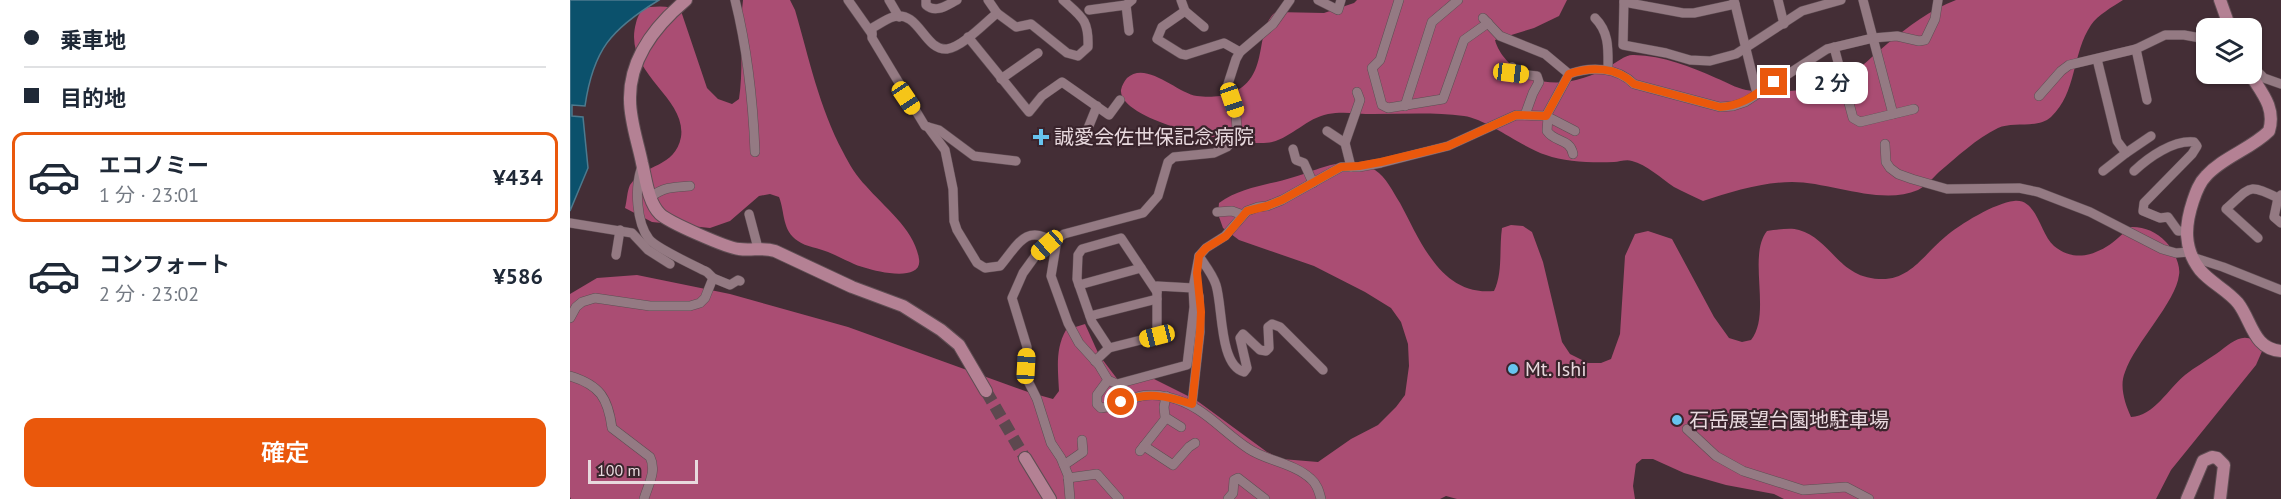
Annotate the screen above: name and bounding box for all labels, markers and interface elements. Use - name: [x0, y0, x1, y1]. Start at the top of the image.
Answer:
- map controls: [2196, 18, 2262, 84]
- button: layers: [2196, 18, 2262, 84]
- text: 乗車地: [60, 26, 126, 54]
- callout: 2 分: [1795, 61, 1867, 103]
- car: [1492, 62, 1530, 84]
- route end: [1760, 68, 1787, 95]
- text: 2 分: [1814, 70, 1850, 96]
- car: [888, 78, 924, 118]
- car: [1218, 80, 1246, 120]
- text: 目的地: [60, 84, 126, 112]
- place label: 誠愛会佐世保記念病院: [1054, 124, 1254, 150]
- marker: 誠愛会佐世保記念病院: [1032, 128, 1050, 146]
- icon: car: [27, 150, 81, 204]
- text: エコノミー: [99, 151, 209, 179]
- text: ¥434: [493, 163, 543, 191]
- text: 1 分 · 23:01: [99, 182, 199, 208]
- car: [1028, 226, 1066, 264]
- icon: car: [27, 249, 81, 303]
- text: コンフォート: [99, 250, 230, 278]
- text: ¥586: [493, 262, 543, 290]
- text: 2 分 · 23:02: [99, 281, 199, 307]
- car: [1137, 323, 1177, 349]
- car: [1016, 348, 1036, 384]
- place label: Mt. Ishi: [1525, 356, 1587, 382]
- marker: Mt. Ishi: [1506, 362, 1520, 376]
- route start: [1107, 388, 1134, 415]
- place label: 石岳展望台園地駐車場: [1689, 407, 1889, 433]
- marker: 石岳展望台園地駐車場: [1670, 413, 1684, 427]
- button: 確定: [24, 418, 546, 487]
- scale bar: [588, 457, 698, 484]
- text: 100 m: [597, 460, 640, 480]

